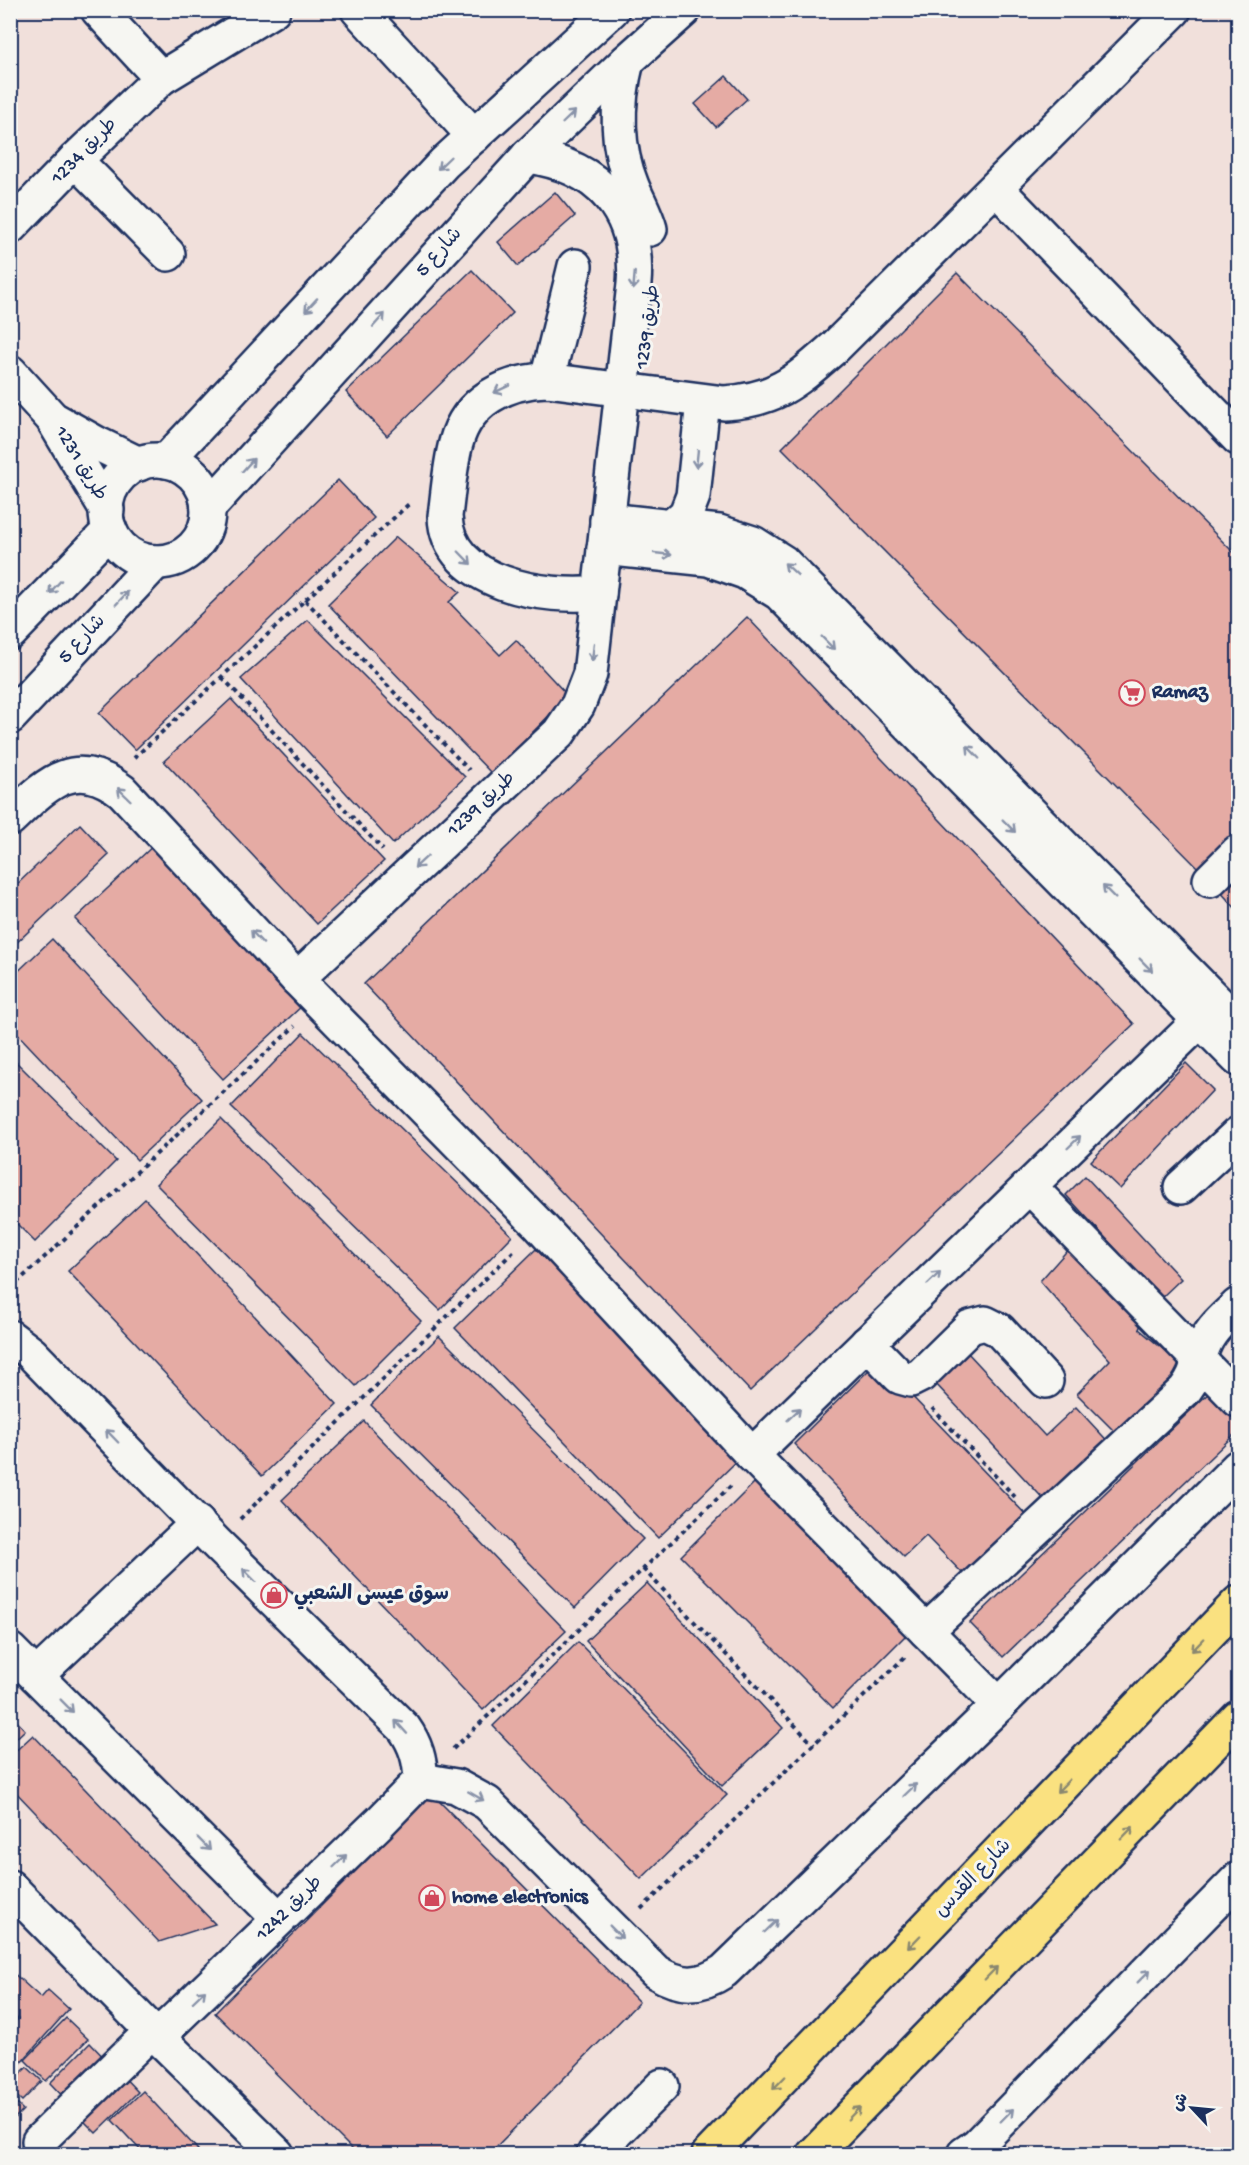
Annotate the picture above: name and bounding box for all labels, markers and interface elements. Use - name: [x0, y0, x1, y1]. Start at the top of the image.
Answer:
- one-way arrow: [562, 110, 577, 124]
- street label: طريق 1234: [46, 113, 123, 191]
- one-way arrow: [437, 155, 452, 170]
- street label: شارع 5: [411, 223, 468, 282]
- one-way arrow: [628, 271, 639, 291]
- street label: طريق 1239: [631, 283, 666, 372]
- one-way arrow: [305, 297, 319, 312]
- one-way arrow: [372, 313, 386, 328]
- one-way arrow: [493, 384, 511, 396]
- street label: طريق 1231: [48, 421, 112, 506]
- one-way arrow: [691, 449, 702, 469]
- one-way arrow: [241, 458, 255, 473]
- one-way arrow: [652, 548, 672, 559]
- one-way arrow: [457, 550, 471, 565]
- one-way arrow: [784, 562, 799, 576]
- one-way arrow: [47, 579, 62, 594]
- one-way arrow: [115, 591, 129, 606]
- street label: شارع 5: [54, 610, 111, 669]
- one-way arrow: [821, 635, 835, 650]
- one-way arrow: [587, 641, 598, 661]
- supermarket icon: Ramaz: [1117, 678, 1147, 708]
- place label: Ramaz: [1151, 682, 1209, 705]
- one-way arrow: [965, 745, 980, 760]
- street label: طريق 1239: [442, 767, 521, 843]
- one-way arrow: [117, 787, 132, 802]
- one-way arrow: [1002, 819, 1017, 834]
- one-way arrow: [414, 855, 429, 869]
- one-way arrow: [1102, 884, 1117, 899]
- one-way arrow: [250, 929, 265, 944]
- one-way arrow: [1139, 958, 1153, 973]
- one-way arrow: [1066, 1135, 1081, 1150]
- one-way arrow: [926, 1271, 941, 1286]
- one-way arrow: [786, 1407, 801, 1421]
- one-way arrow: [104, 1428, 119, 1443]
- one-way arrow: [241, 1567, 256, 1582]
- shop icon: سوق عيسى الشعبي: [259, 1580, 289, 1610]
- place label: سوق عيسى الشعبي: [294, 1583, 449, 1610]
- one-way arrow: [1191, 1638, 1205, 1653]
- one-way arrow: [59, 1699, 74, 1714]
- one-way arrow: [394, 1720, 408, 1735]
- one-way arrow: [1056, 1779, 1070, 1794]
- one-way arrow: [903, 1783, 918, 1798]
- one-way arrow: [467, 1791, 484, 1803]
- one-way arrow: [1119, 1826, 1134, 1841]
- street label: شارع القدس: [930, 1834, 1017, 1923]
- one-way arrow: [197, 1837, 211, 1852]
- one-way arrow: [332, 1854, 347, 1868]
- street label: طريق 1242: [250, 1871, 328, 1947]
- shop icon: home electronics: [417, 1883, 447, 1913]
- place label: home electronics: [452, 1887, 589, 1910]
- one-way arrow: [763, 1919, 778, 1934]
- one-way arrow: [608, 1924, 623, 1939]
- one-way arrow: [907, 1934, 921, 1949]
- one-way arrow: [983, 1965, 998, 1980]
- one-way arrow: [1136, 1968, 1151, 1983]
- one-way arrow: [192, 1989, 207, 2003]
- one-way arrow: [772, 2075, 786, 2090]
- north arrow: [1162, 2078, 1222, 2138]
- text: ش: [1169, 2091, 1194, 2115]
- one-way arrow: [847, 2105, 862, 2120]
- one-way arrow: [999, 2107, 1014, 2122]

